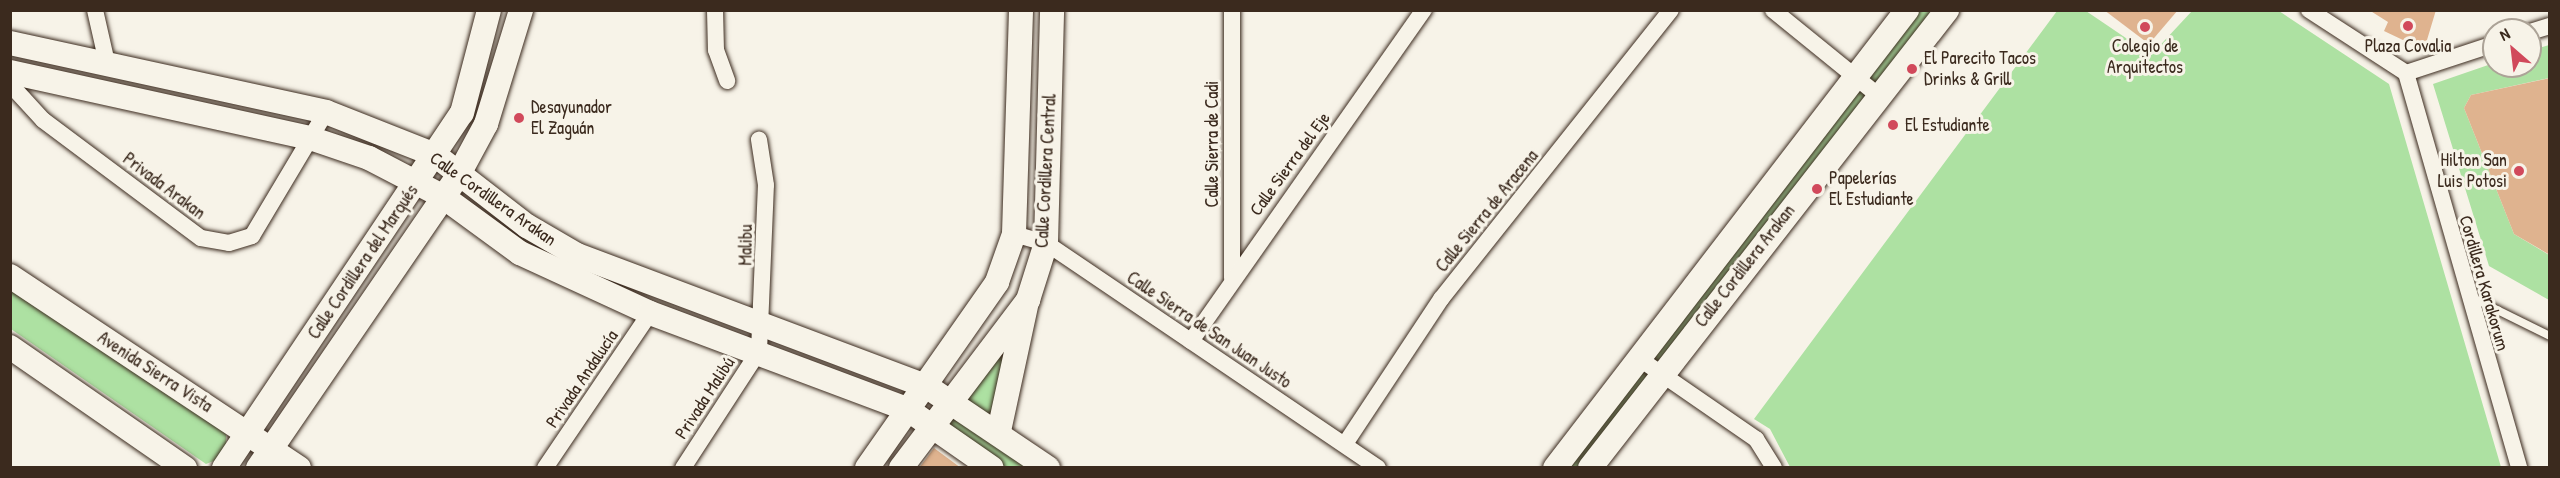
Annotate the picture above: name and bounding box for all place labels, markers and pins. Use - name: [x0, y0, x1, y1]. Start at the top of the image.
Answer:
- marker: Plaza Covalia: [2401, 19, 2415, 33]
- marker: Colegio de Arquitectos: [2138, 20, 2152, 34]
- place label: Plaza Covalia: [2365, 35, 2451, 57]
- place label: Colegio de Arquitectos: [2107, 36, 2183, 78]
- place label: El Parecito Tacos Drinks & Grill: [1924, 48, 2036, 90]
- marker: El Parecito Tacos Drinks & Grill: [1905, 62, 1919, 76]
- place label: Desayunador El Zaguán: [531, 97, 612, 140]
- marker: Desayunador El Zaguán: [512, 111, 526, 125]
- place label: El Estudiante: [1905, 114, 1990, 136]
- marker: El Estudiante: [1886, 118, 1900, 132]
- place label: Hilton San Luis Potosi: [2438, 150, 2507, 192]
- marker: Hilton San Luis Potosi: [2512, 164, 2526, 178]
- place label: Papelerías El Estudiante: [1829, 168, 1914, 210]
- marker: Papelerías El Estudiante: [1810, 182, 1824, 196]

